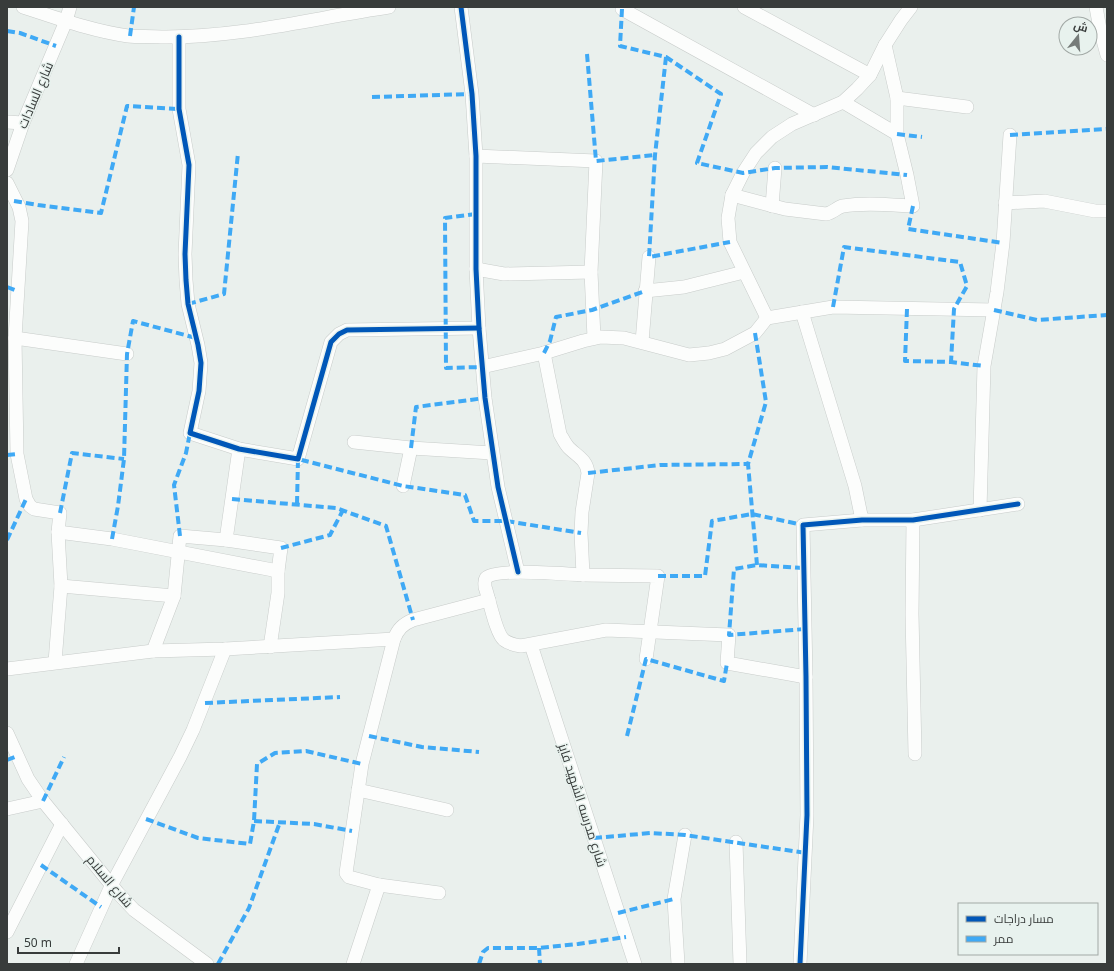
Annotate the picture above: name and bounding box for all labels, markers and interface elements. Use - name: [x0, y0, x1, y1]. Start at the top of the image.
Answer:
- north arrow: [1058, 16, 1098, 56]
- text: ش: [1072, 17, 1090, 35]
- street label: شارع السادات: [13, 59, 57, 131]
- street label: شارع مدرسه الشهيد فايز: [554, 740, 611, 869]
- street label: شارع السلام: [82, 851, 137, 912]
- legend: [958, 903, 1098, 955]
- text: مسار دراجات: [994, 910, 1054, 927]
- scale bar: [18, 929, 119, 955]
- text: ممر: [993, 930, 1013, 947]
- text: 50 m: [24, 934, 52, 951]

